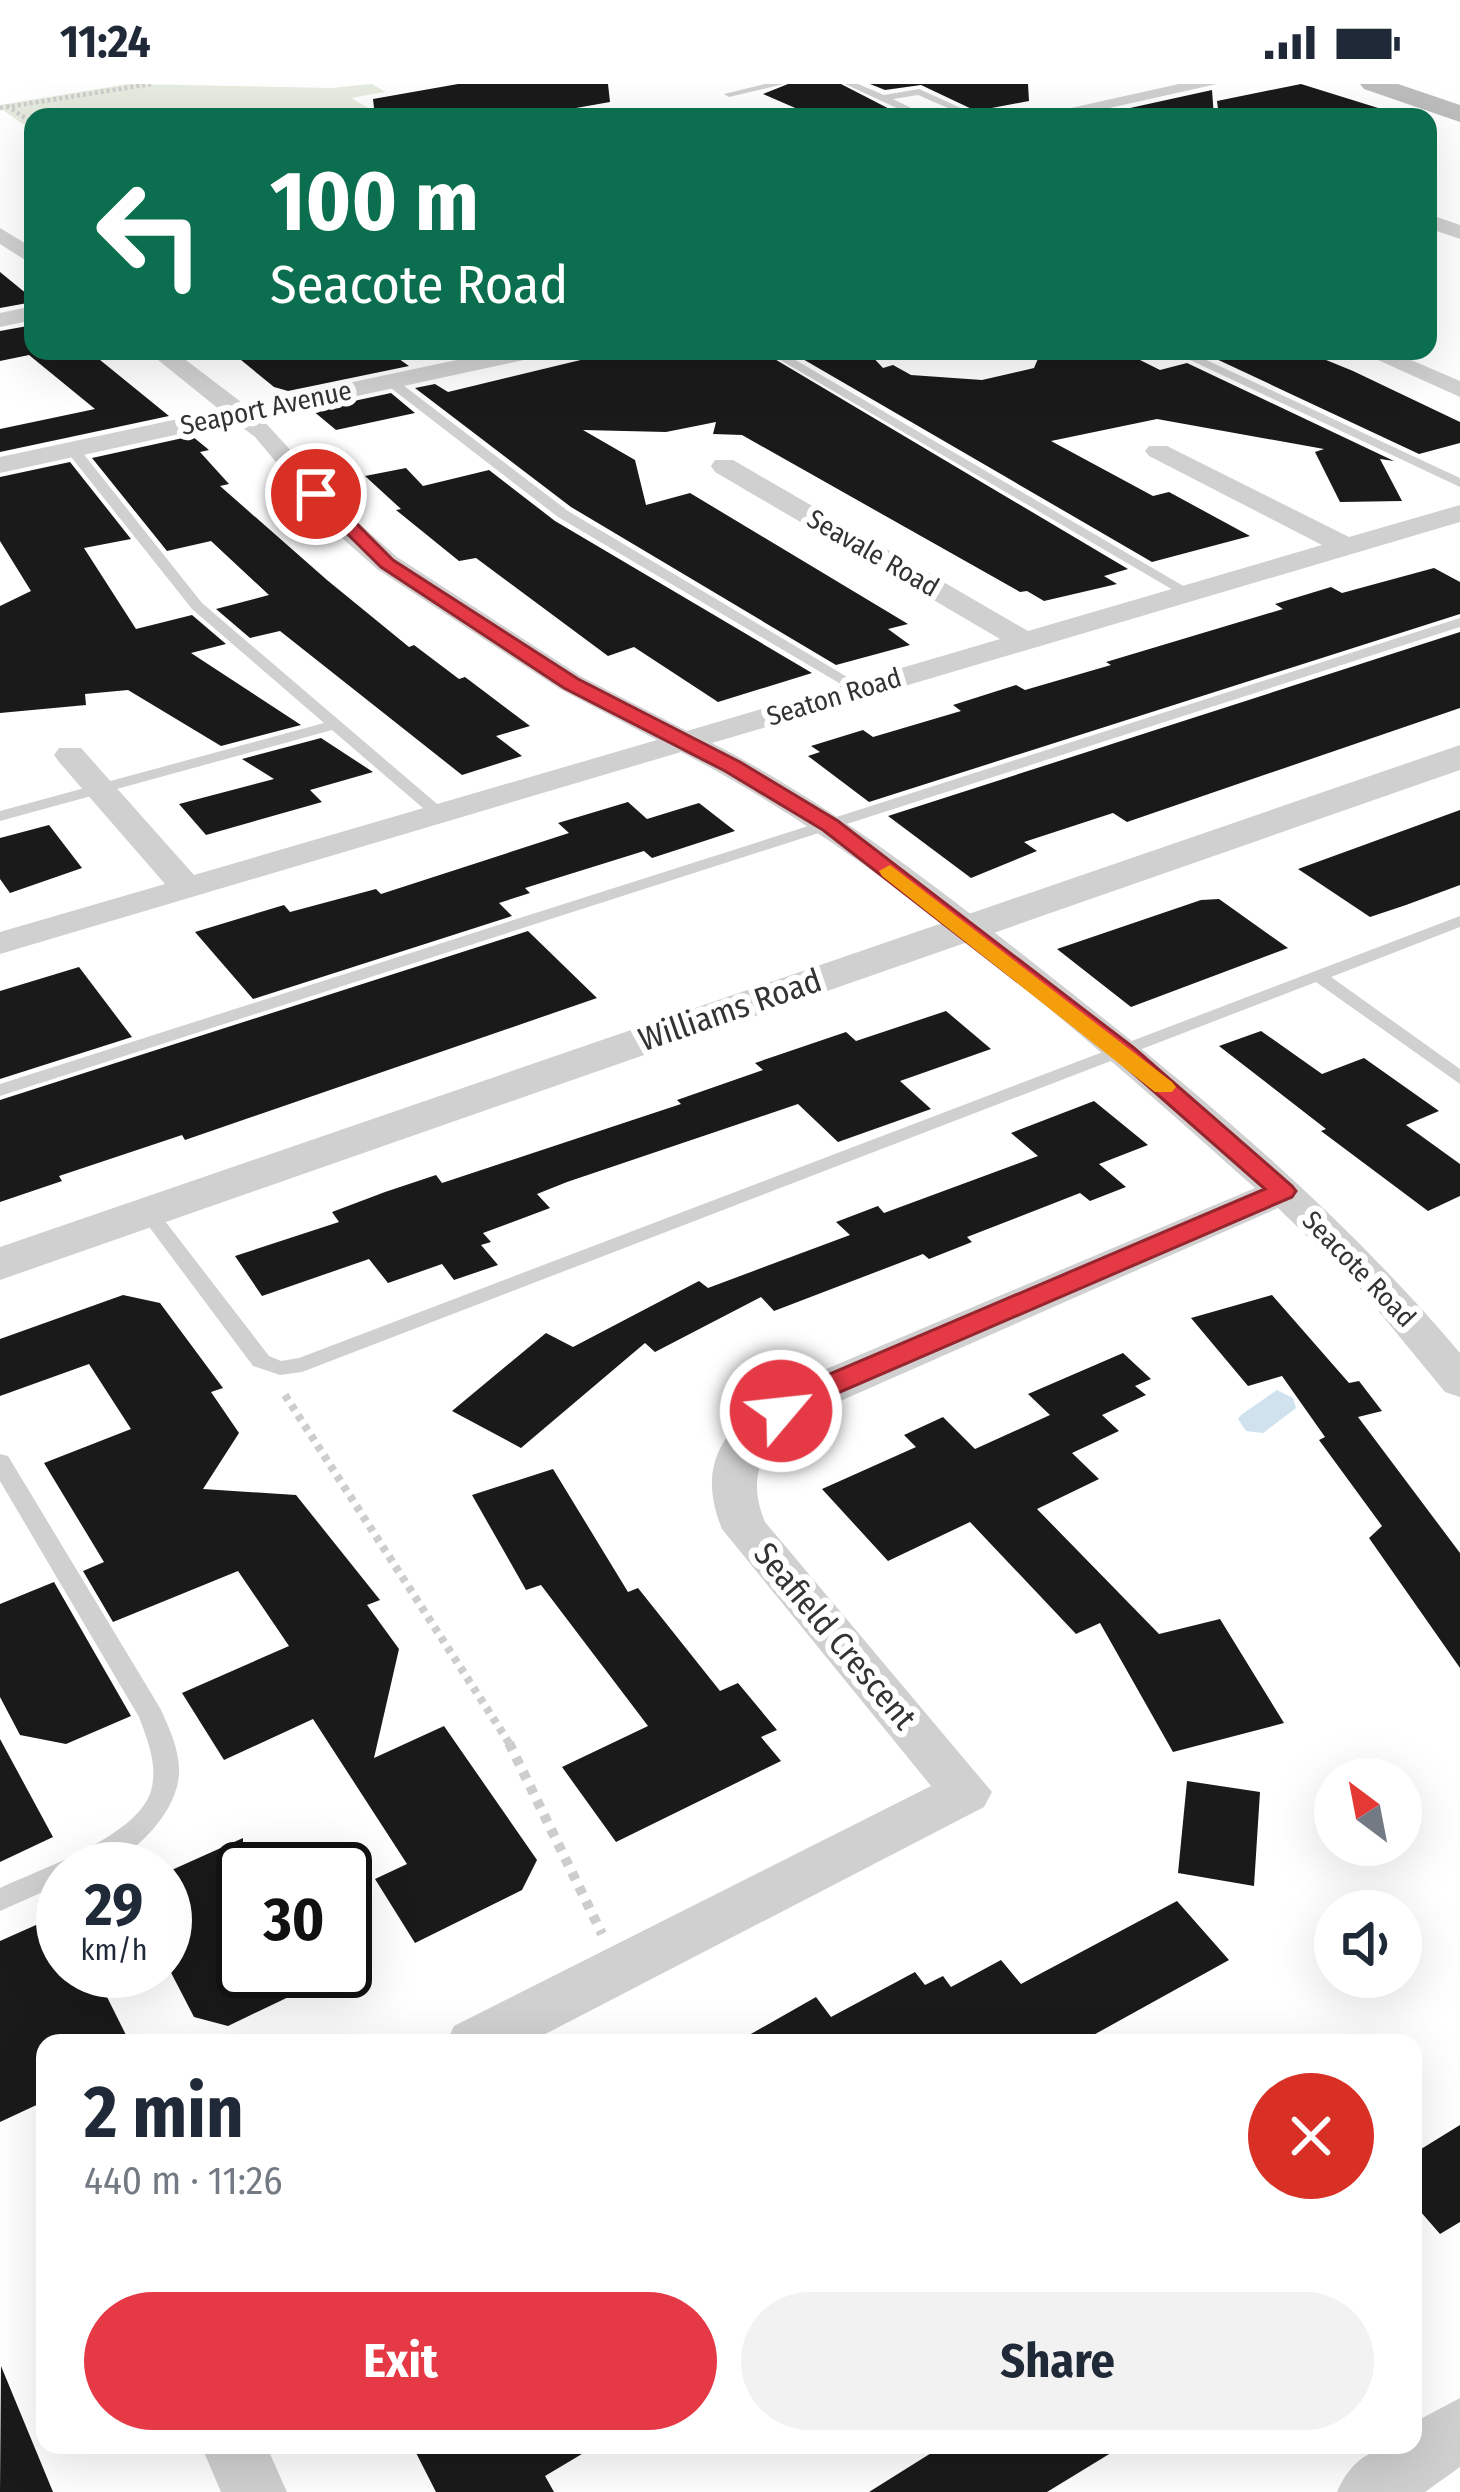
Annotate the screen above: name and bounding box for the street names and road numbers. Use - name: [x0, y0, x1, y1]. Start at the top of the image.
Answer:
- street label: Seaport Avenue: [178, 374, 354, 442]
- street label: Seavale Road: [802, 503, 944, 603]
- street label: Seaton Road: [763, 661, 905, 733]
- street label: Williams Road: [633, 960, 827, 1060]
- street label: Seacote Road: [1296, 1204, 1422, 1334]
- street label: Seafield Crescent: [745, 1535, 925, 1738]

